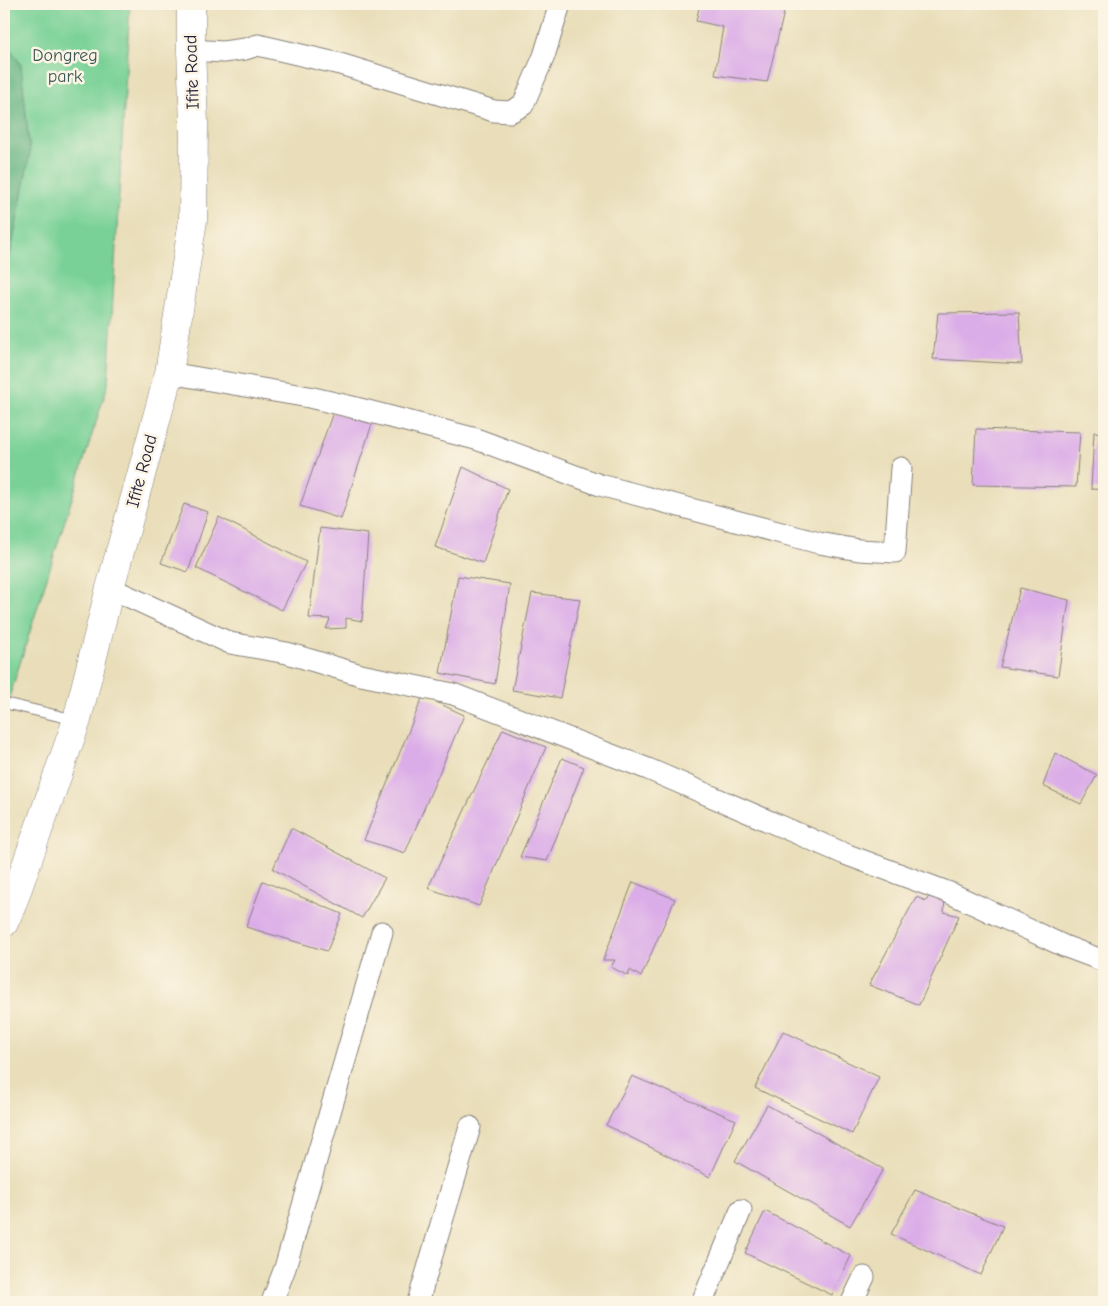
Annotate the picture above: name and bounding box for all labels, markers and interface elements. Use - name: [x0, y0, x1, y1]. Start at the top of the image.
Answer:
- street label: Ifite Road: [180, 34, 204, 110]
- park label: Dongreg park: [32, 45, 98, 87]
- street label: Ifite Road: [122, 432, 162, 510]

